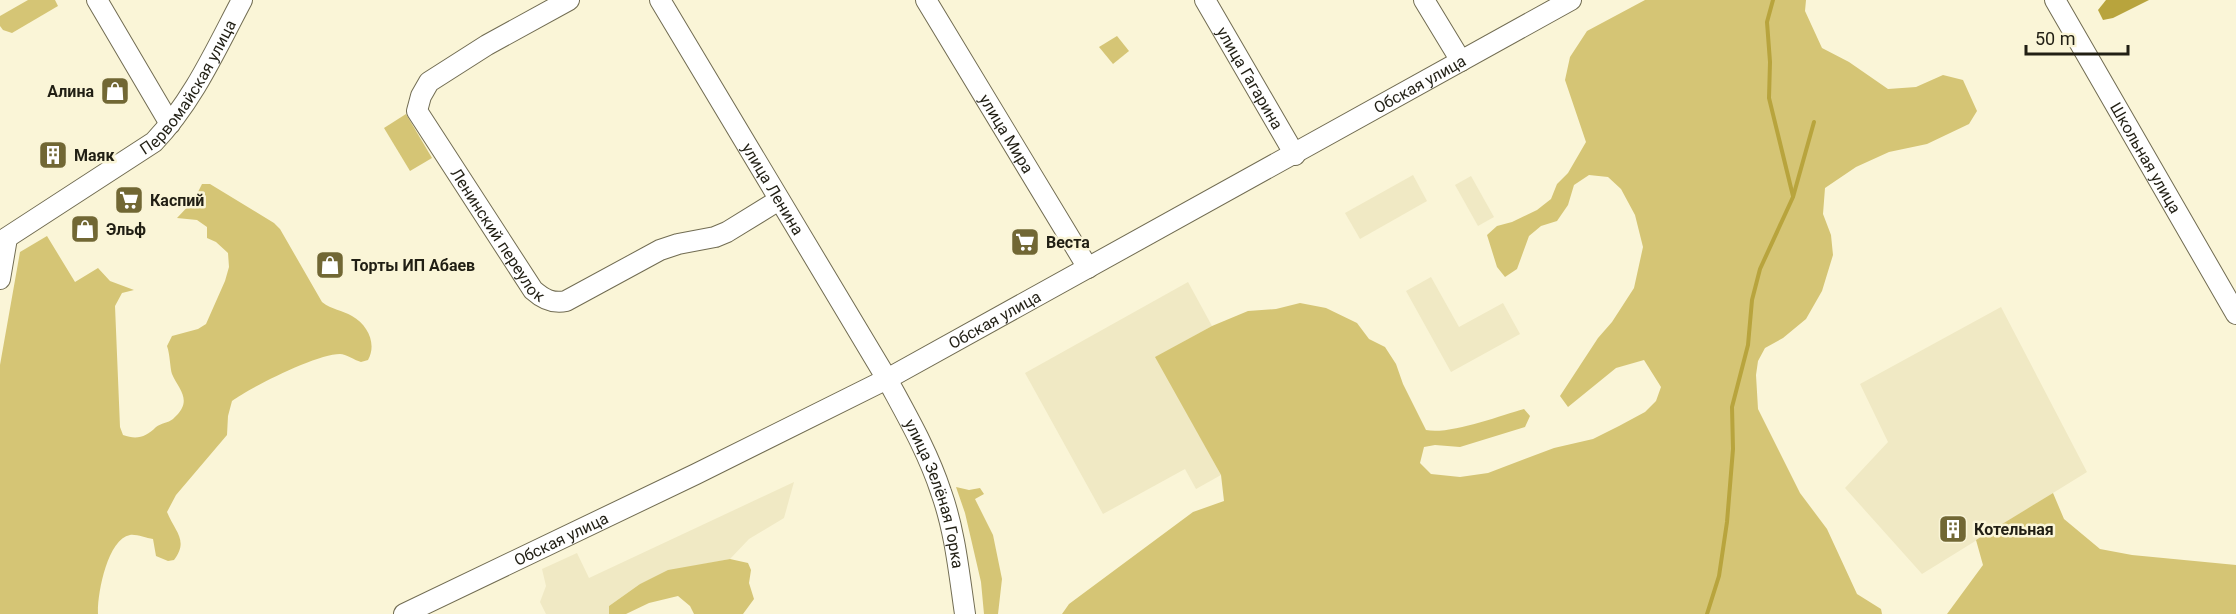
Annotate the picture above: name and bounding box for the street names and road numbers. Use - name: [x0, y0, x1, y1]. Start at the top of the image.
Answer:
- street label: Первомайская улица: [136, 17, 240, 159]
- street label: улица Гагарина: [1213, 23, 1287, 133]
- street label: Обская улица: [1370, 51, 1469, 117]
- street label: улица Мира: [975, 91, 1037, 177]
- street label: Школьная улица: [2106, 99, 2185, 217]
- street label: улица Ленина: [738, 139, 808, 239]
- street label: Ленинский переулок: [447, 165, 549, 306]
- street label: Обская улица: [945, 287, 1044, 353]
- street label: улица Зелёная Горка: [900, 416, 967, 570]
- street label: Обская улица: [511, 509, 611, 570]

